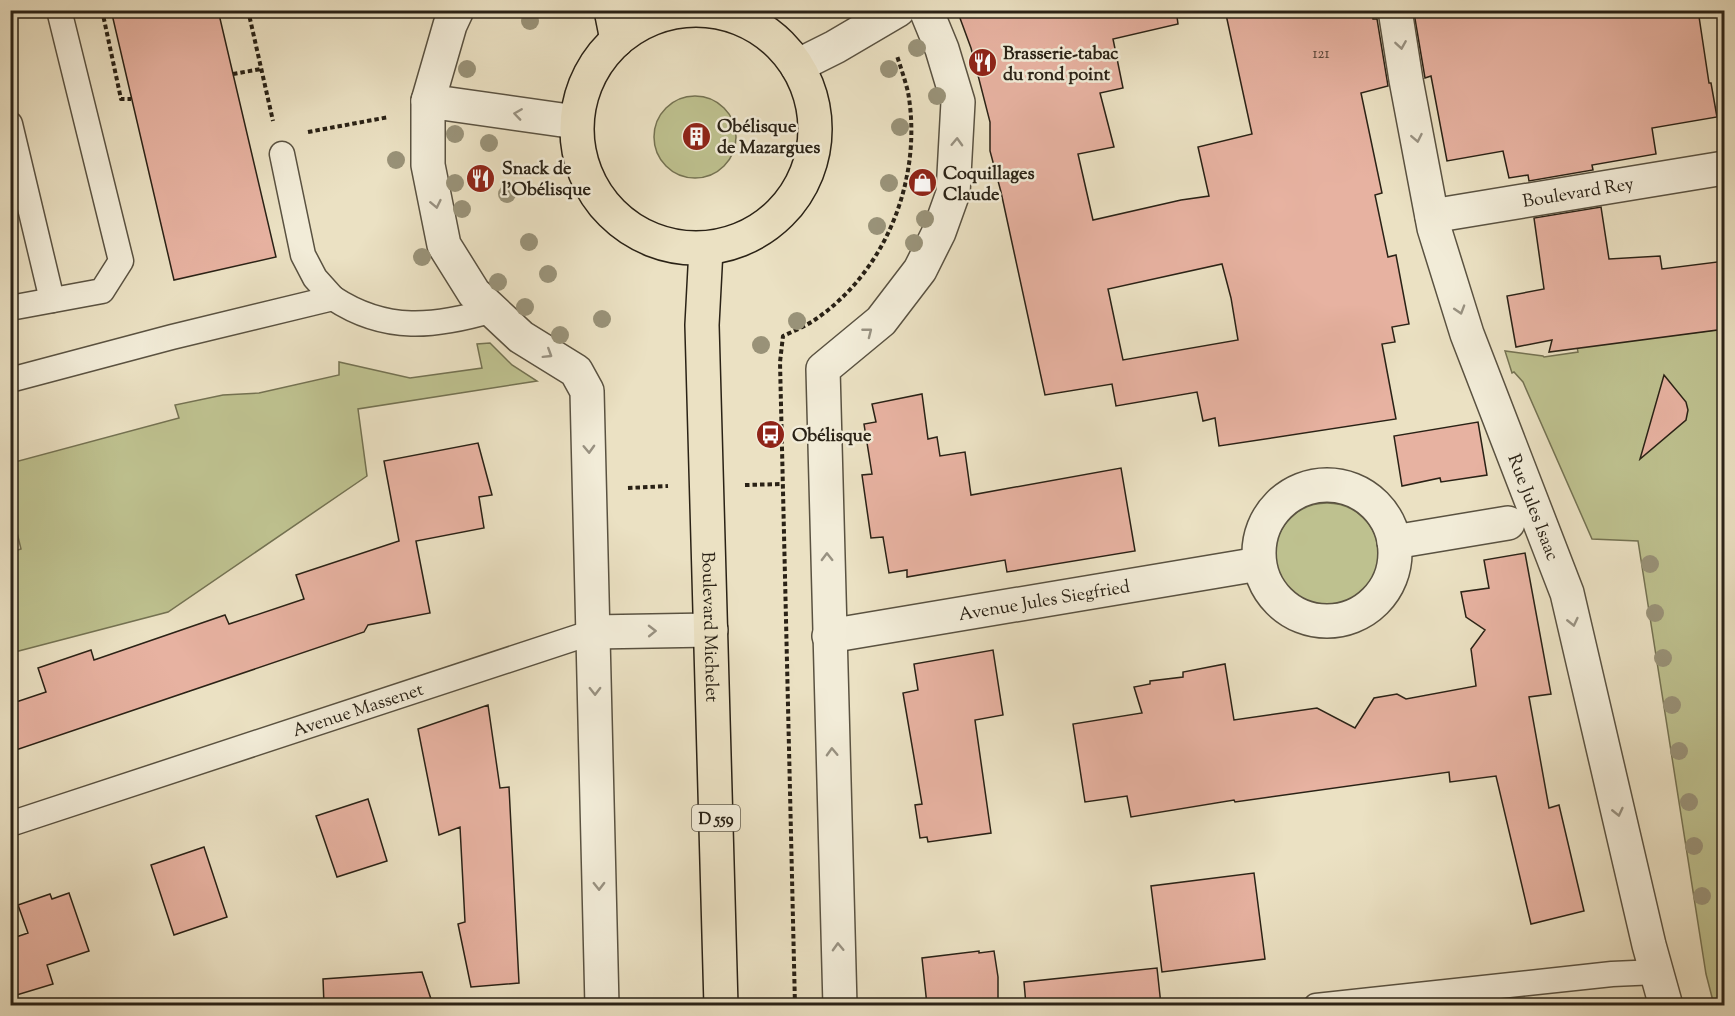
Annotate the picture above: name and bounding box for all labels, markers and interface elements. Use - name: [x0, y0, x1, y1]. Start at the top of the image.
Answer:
- one-way arrow: [1394, 41, 1406, 50]
- place label: Brasserie-tabac du rond point: [1003, 42, 1119, 89]
- house number: 121: [1312, 44, 1330, 65]
- restaurant icon: Brasserie-tabac du rond point: [966, 47, 998, 79]
- one-way arrow: [514, 109, 523, 121]
- place label: Obélisque de Mazargues: [717, 115, 820, 162]
- building icon: Obélisque de Mazargues: [680, 120, 712, 152]
- one-way arrow: [1410, 132, 1423, 142]
- one-way arrow: [951, 138, 963, 147]
- place label: Snack de l'Obélisque: [502, 157, 592, 204]
- restaurant icon: Snack de l'Obélisque: [465, 162, 497, 194]
- place label: Coquillages Claude: [943, 162, 1034, 209]
- shop icon: Coquillages Claude: [906, 167, 938, 199]
- street label: Boulevard Rey: [1521, 172, 1636, 216]
- one-way arrow: [429, 199, 442, 209]
- one-way arrow: [1453, 304, 1465, 315]
- one-way arrow: [861, 328, 872, 339]
- one-way arrow: [542, 347, 552, 359]
- bus stop icon: Obélisque: [755, 419, 787, 451]
- place label: Obélisque: [792, 424, 872, 450]
- one-way arrow: [582, 445, 595, 454]
- street label: Rue Jules Isaac: [1500, 451, 1564, 565]
- street label: Boulevard Michelet: [693, 551, 724, 702]
- one-way arrow: [821, 553, 833, 562]
- street label: Avenue Jules Siegfried: [957, 575, 1132, 629]
- one-way arrow: [1566, 617, 1579, 627]
- one-way arrow: [647, 625, 656, 638]
- street label: Avenue Massenet: [289, 678, 427, 745]
- one-way arrow: [588, 686, 601, 695]
- one-way arrow: [826, 748, 839, 757]
- road number: D 559: [692, 805, 740, 831]
- one-way arrow: [1610, 807, 1623, 817]
- one-way arrow: [593, 881, 605, 890]
- one-way arrow: [832, 943, 844, 952]

